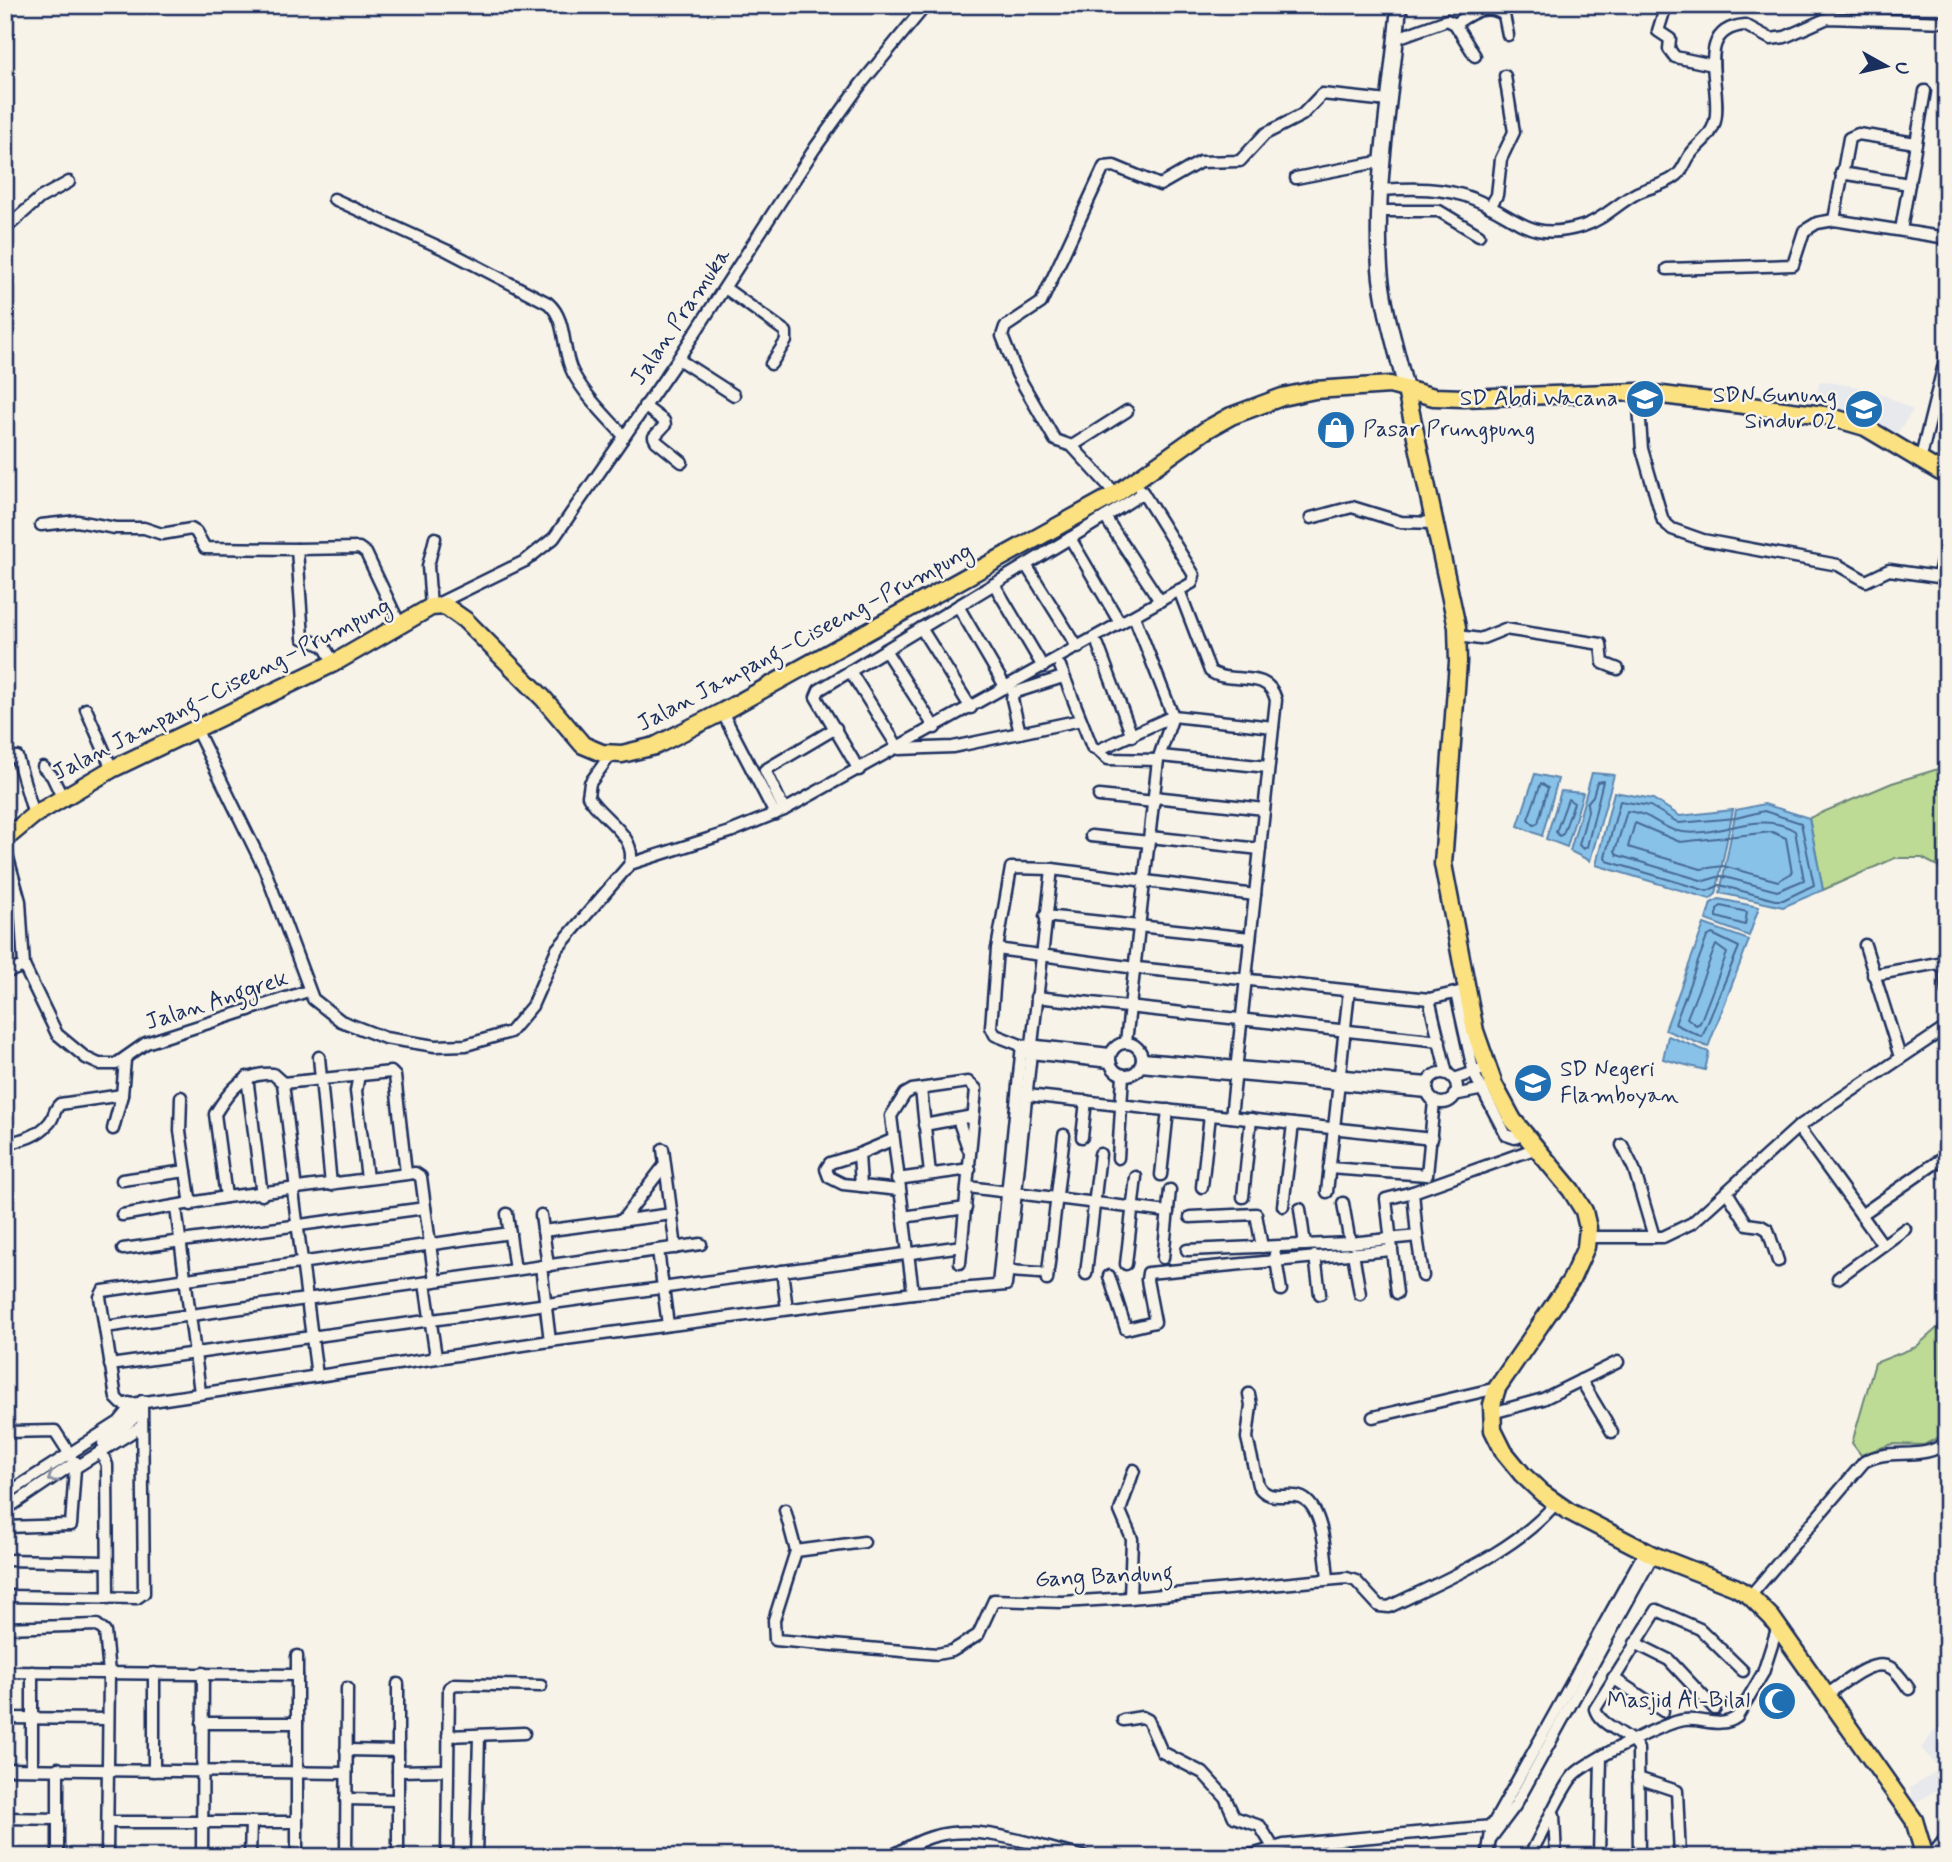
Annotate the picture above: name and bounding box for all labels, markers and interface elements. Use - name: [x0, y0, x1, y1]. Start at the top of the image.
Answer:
- north arrow: [1850, 32, 1920, 102]
- text: U: [1888, 60, 1915, 76]
- street label: Jalan Pramuka: [624, 242, 738, 392]
- school or university icon: SD Abdi Wacana: [1624, 378, 1666, 420]
- place label: SDN Gunung Sindur 02: [1713, 381, 1837, 437]
- place label: SD Abdi Wacana: [1460, 384, 1618, 414]
- school or university icon: SDN Gunung Sindur 02: [1843, 388, 1885, 430]
- shop icon: Pasar Prungpung: [1315, 409, 1357, 451]
- place label: Pasar Prungpung: [1363, 415, 1535, 445]
- street label: Jalan Jampang–Ciseeng–Prumpung: [632, 537, 979, 741]
- street label: Jalan Jampang–Ciseeng–Prumpung: [48, 591, 397, 790]
- street label: Jalan Anggrek: [142, 964, 293, 1040]
- place label: SD Negeri Flamboyan: [1560, 1055, 1679, 1111]
- school or university icon: SD Negeri Flamboyan: [1512, 1062, 1554, 1104]
- one-way arrow: [47, 1470, 60, 1482]
- street label: Gang Bandung: [1034, 1558, 1174, 1598]
- mosque icon: Masjid Al-Bilal: [1756, 1680, 1798, 1722]
- place label: Masjid Al-Bilal: [1607, 1686, 1750, 1716]

